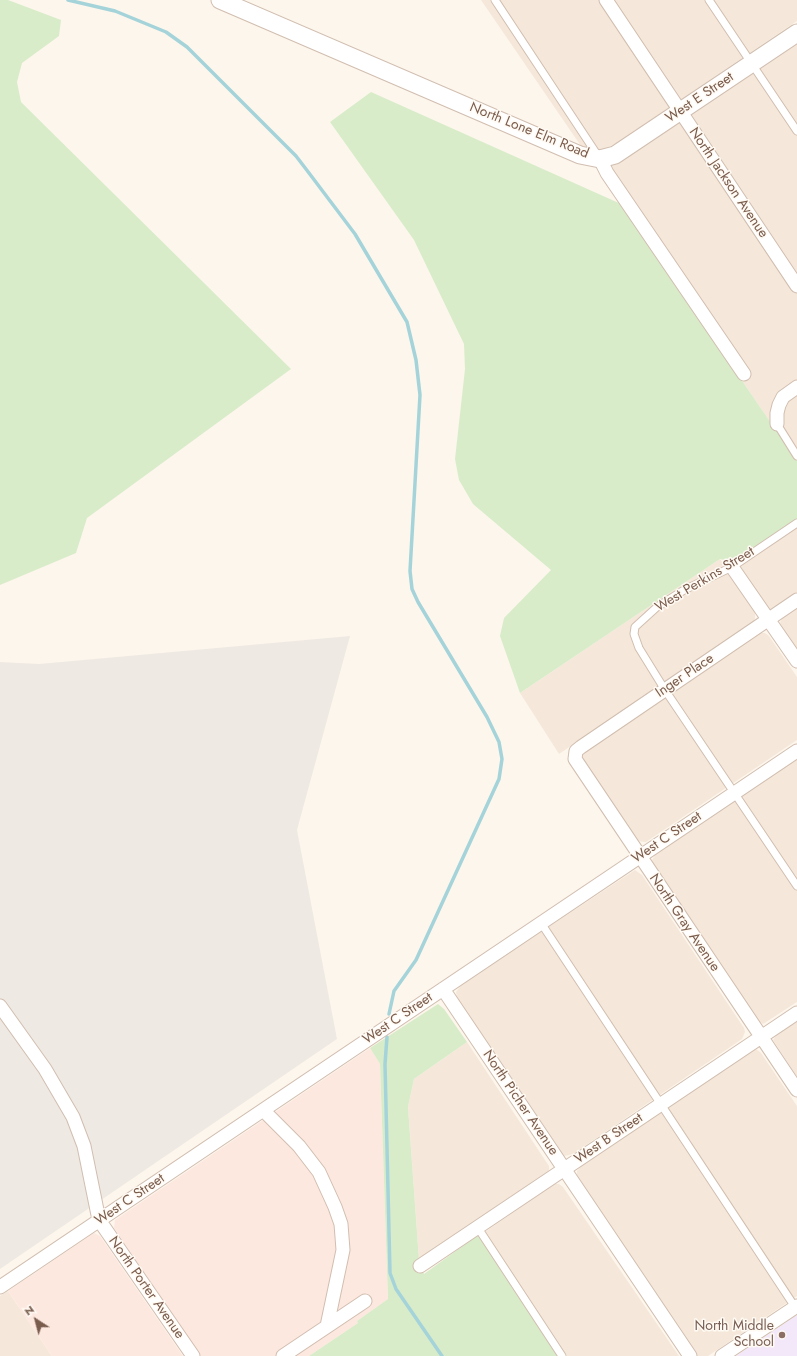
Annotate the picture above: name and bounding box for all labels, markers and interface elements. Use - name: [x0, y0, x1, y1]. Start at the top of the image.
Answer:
- street label: West E Street: [663, 69, 737, 127]
- street label: North Lone Elm Road: [467, 99, 591, 163]
- street label: North Jackson Avenue: [685, 125, 771, 241]
- street label: West Perkins Street: [652, 544, 758, 616]
- street label: Inger Place: [653, 650, 717, 702]
- street label: West C Street: [629, 809, 705, 867]
- street label: North Gray Avenue: [645, 871, 723, 975]
- street label: West C Street: [360, 990, 436, 1048]
- street label: North Picher Avenue: [479, 1047, 561, 1159]
- street label: West B Street: [572, 1110, 646, 1168]
- street label: West C Street: [92, 1171, 168, 1229]
- street label: North Porter Avenue: [104, 1234, 188, 1342]
- north arrow: [16, 1300, 56, 1340]
- text: N: [21, 1301, 37, 1319]
- place label: North Middle School: [694, 1319, 774, 1352]
- marker: North Middle School: [777, 1330, 787, 1340]

